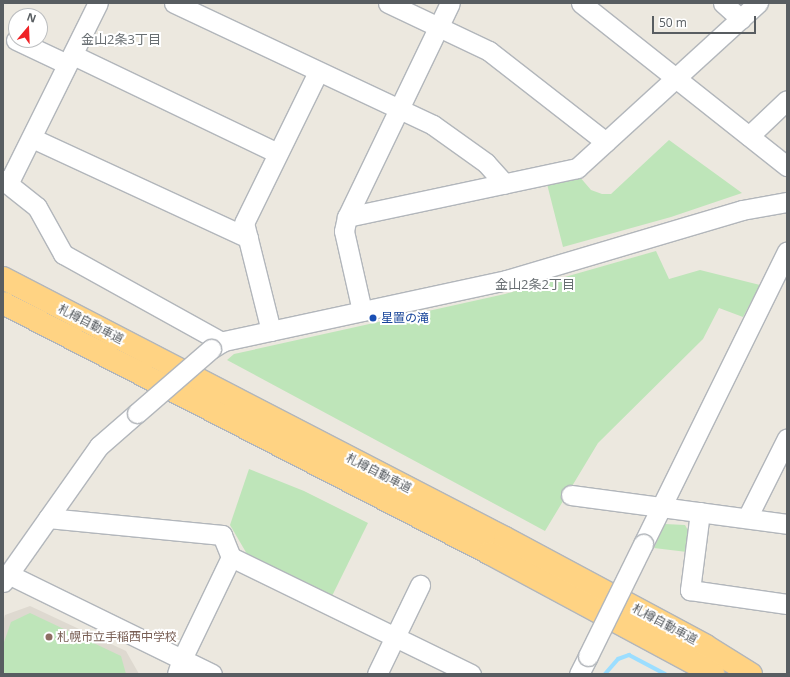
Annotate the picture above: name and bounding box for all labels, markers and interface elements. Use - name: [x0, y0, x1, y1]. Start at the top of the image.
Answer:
- north arrow: [8, 8, 48, 48]
- scale bar: [654, 8, 758, 34]
- text: N: [25, 9, 38, 26]
- text: 50 m: [659, 14, 687, 31]
- district label: 金山2条3丁目: [81, 31, 161, 47]
- district label: 金山2条2丁目: [495, 276, 575, 292]
- street label: 札樽自動車道: [56, 301, 126, 347]
- place label: 星置の滝: [381, 311, 429, 325]
- marker: 星置の滝: [368, 313, 378, 323]
- street label: 札樽自動車道: [344, 450, 414, 496]
- street label: 札樽自動車道: [630, 601, 700, 647]
- place label: 札幌市立手稲西中学校: [57, 630, 177, 644]
- marker: 札幌市立手稲西中学校: [44, 632, 54, 642]

